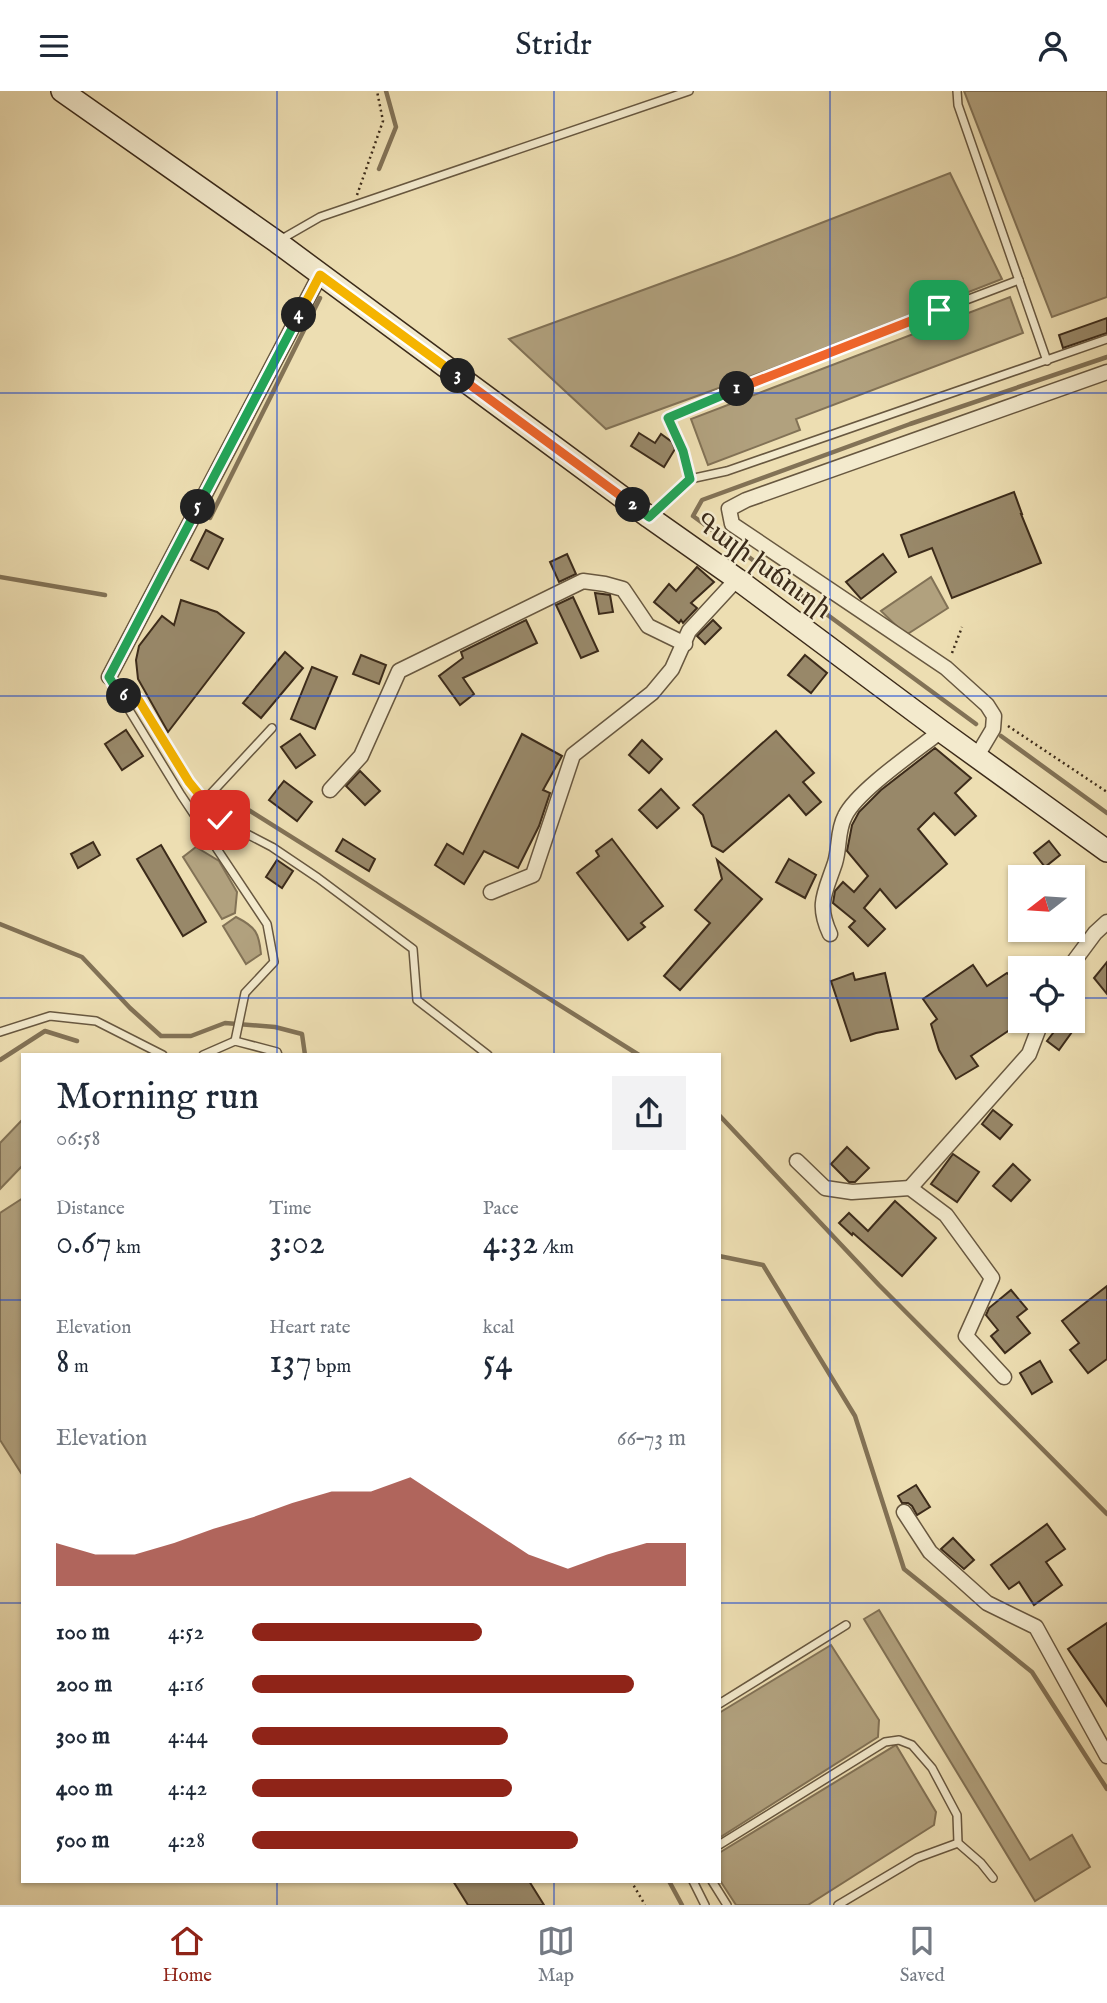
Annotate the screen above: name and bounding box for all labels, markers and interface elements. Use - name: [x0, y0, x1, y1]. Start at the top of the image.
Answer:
- text: Stridr: [515, 25, 592, 66]
- icon: menu: [35, 27, 73, 65]
- icon: person: [1034, 27, 1072, 65]
- pin: [909, 280, 969, 340]
- icon: arrive: [920, 291, 958, 329]
- pin: 4: [282, 297, 316, 333]
- text: 4: [294, 302, 303, 326]
- pin: 3: [440, 359, 476, 393]
- text: 3: [454, 363, 461, 387]
- pin: 1: [720, 371, 754, 407]
- text: 1: [733, 376, 740, 400]
- pin: 2: [616, 487, 650, 523]
- pin: 5: [180, 489, 216, 525]
- text: 2: [628, 492, 637, 516]
- text: 5: [194, 494, 201, 518]
- street label: Գայի խճուղի: [689, 506, 838, 627]
- pin: 6: [106, 679, 142, 713]
- text: 6: [119, 683, 128, 707]
- pin: [190, 790, 250, 850]
- icon: check: [201, 801, 239, 839]
- north arrow: [1008, 865, 1085, 941]
- map controls: [1008, 865, 1085, 1033]
- button: locate: [1008, 956, 1085, 1033]
- text: Morning run: [56, 1074, 259, 1122]
- button: share: [612, 1076, 686, 1150]
- text: 06:58: [56, 1124, 100, 1153]
- text: Distance: [56, 1197, 125, 1221]
- text: Time: [269, 1197, 312, 1221]
- text: Pace: [483, 1197, 519, 1221]
- text: 0.67: [56, 1221, 112, 1266]
- text: 3:02: [269, 1221, 325, 1266]
- text: 4:32: [483, 1221, 539, 1266]
- text: km: [112, 1236, 141, 1260]
- text: /km: [539, 1236, 574, 1260]
- text: Elevation: [56, 1316, 131, 1340]
- text: Heart rate: [269, 1316, 350, 1340]
- text: kcal: [483, 1316, 514, 1340]
- text: 8: [56, 1340, 70, 1385]
- text: 137: [269, 1340, 312, 1385]
- text: 54: [483, 1340, 512, 1385]
- text: m: [70, 1355, 89, 1379]
- text: bpm: [312, 1355, 351, 1379]
- text: Elevation: [56, 1424, 147, 1453]
- text: 66–73 m: [617, 1424, 686, 1453]
- text: 100 m: [56, 1618, 110, 1647]
- text: 4:52: [168, 1618, 204, 1647]
- text: 200 m: [56, 1670, 112, 1699]
- text: 4:16: [168, 1670, 204, 1699]
- text: 300 m: [56, 1722, 110, 1751]
- text: 4:44: [168, 1722, 208, 1751]
- text: 400 m: [56, 1774, 113, 1803]
- text: 4:42: [168, 1774, 207, 1803]
- text: 500 m: [56, 1826, 110, 1855]
- text: 4:28: [168, 1826, 205, 1855]
- tab: Home: [162, 1922, 212, 1988]
- tab: Map: [537, 1922, 575, 1988]
- tab: Saved: [900, 1922, 945, 1988]

